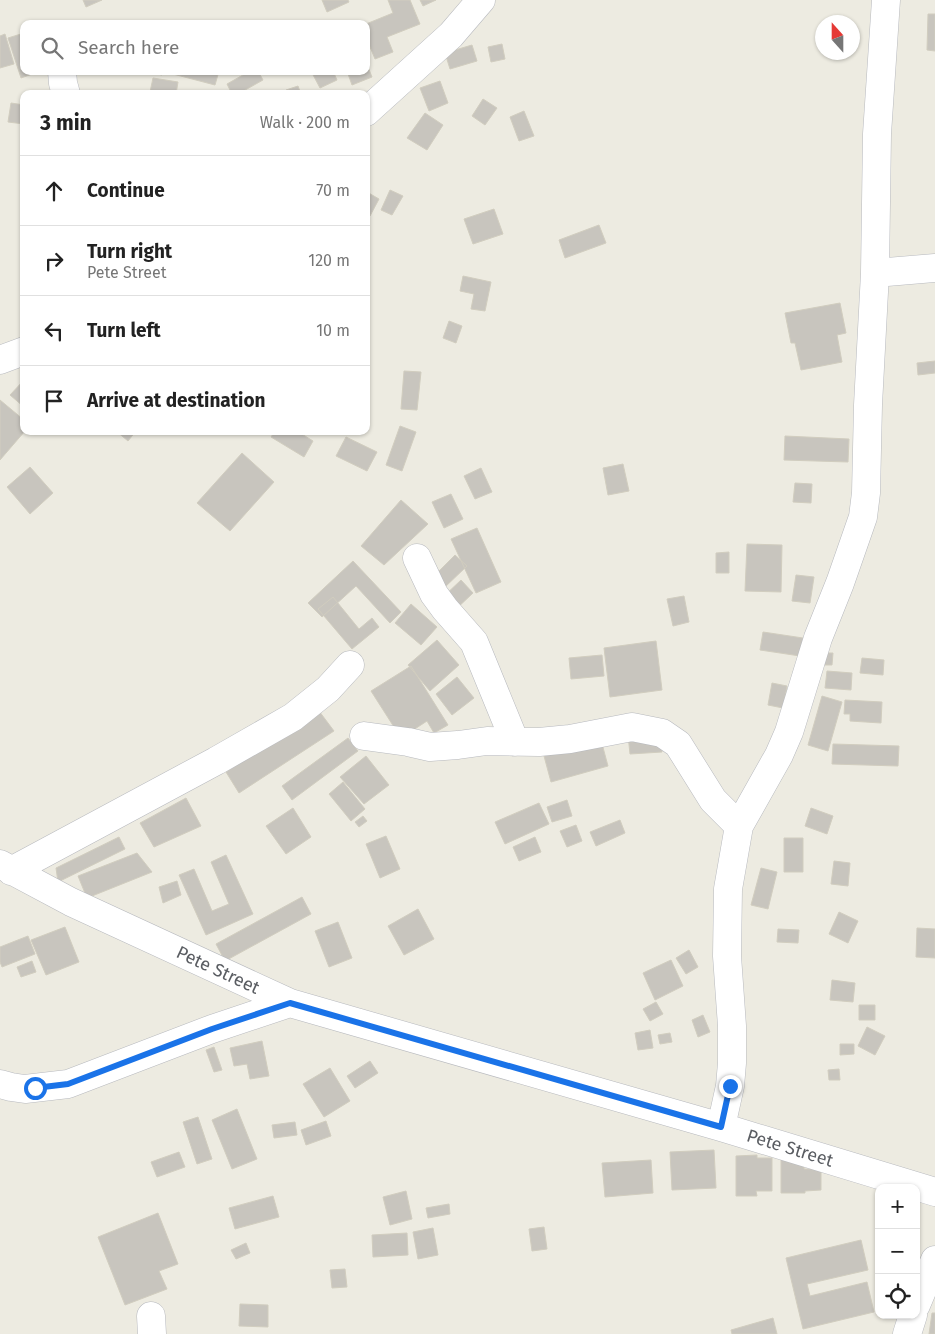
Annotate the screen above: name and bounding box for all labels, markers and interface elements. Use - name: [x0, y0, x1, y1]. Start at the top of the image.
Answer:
- north arrow: [815, 15, 860, 60]
- search box: [20, 20, 370, 75]
- icon: search: [38, 34, 66, 62]
- text: Search here: [78, 36, 179, 59]
- text: 3 min: [40, 110, 92, 136]
- text: Walk · 200 m: [260, 113, 350, 132]
- icon: ahead: [40, 177, 68, 205]
- text: Continue: [87, 179, 165, 202]
- text: 70 m: [316, 181, 350, 200]
- text: Turn right: [87, 240, 172, 263]
- icon: right: [40, 247, 68, 275]
- text: 120 m: [308, 251, 350, 270]
- text: Pete Street: [87, 263, 166, 282]
- icon: left: [40, 317, 68, 345]
- text: Turn left: [87, 319, 161, 342]
- text: 10 m: [316, 321, 350, 340]
- icon: arrive: [40, 387, 68, 415]
- text: Arrive at destination: [87, 389, 266, 412]
- street label: Pete Street: [173, 941, 264, 999]
- route end: [719, 1075, 742, 1098]
- route start: [24, 1077, 47, 1100]
- street label: Pete Street: [744, 1124, 836, 1172]
- map controls: [875, 1184, 920, 1319]
- button: +: [875, 1184, 920, 1229]
- button: −: [875, 1229, 920, 1274]
- button: locate: [875, 1274, 920, 1319]

